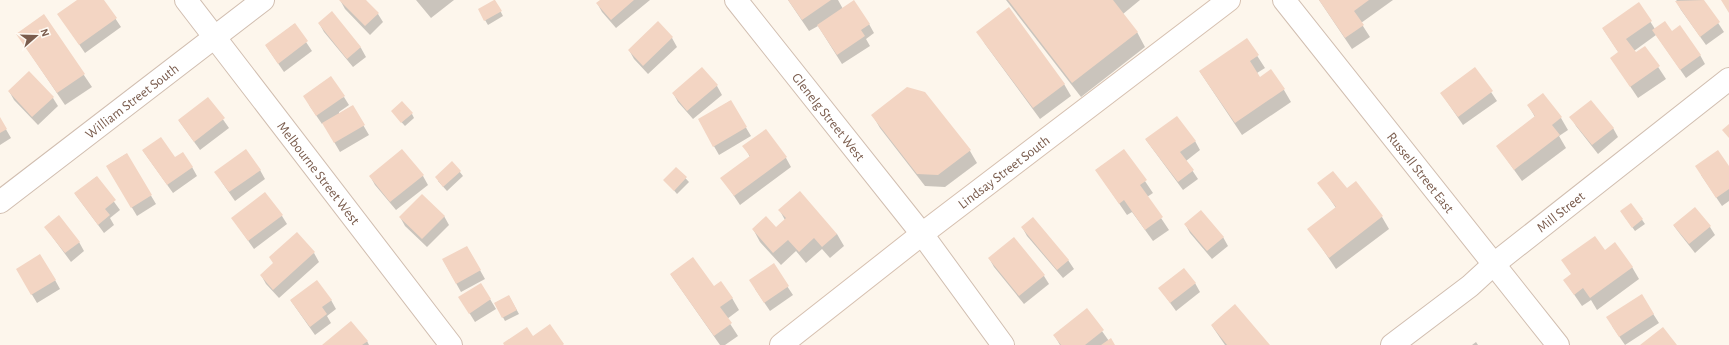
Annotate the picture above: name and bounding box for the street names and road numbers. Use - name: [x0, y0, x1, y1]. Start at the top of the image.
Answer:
- street label: William Street South: [83, 62, 182, 142]
- street label: Glenelg Street West: [789, 71, 867, 164]
- street label: Melbourne Street West: [274, 119, 362, 228]
- street label: Russell Street East: [1384, 130, 1457, 216]
- street label: Lindsay Street South: [956, 133, 1053, 212]
- street label: Mill Street: [1535, 189, 1588, 235]

